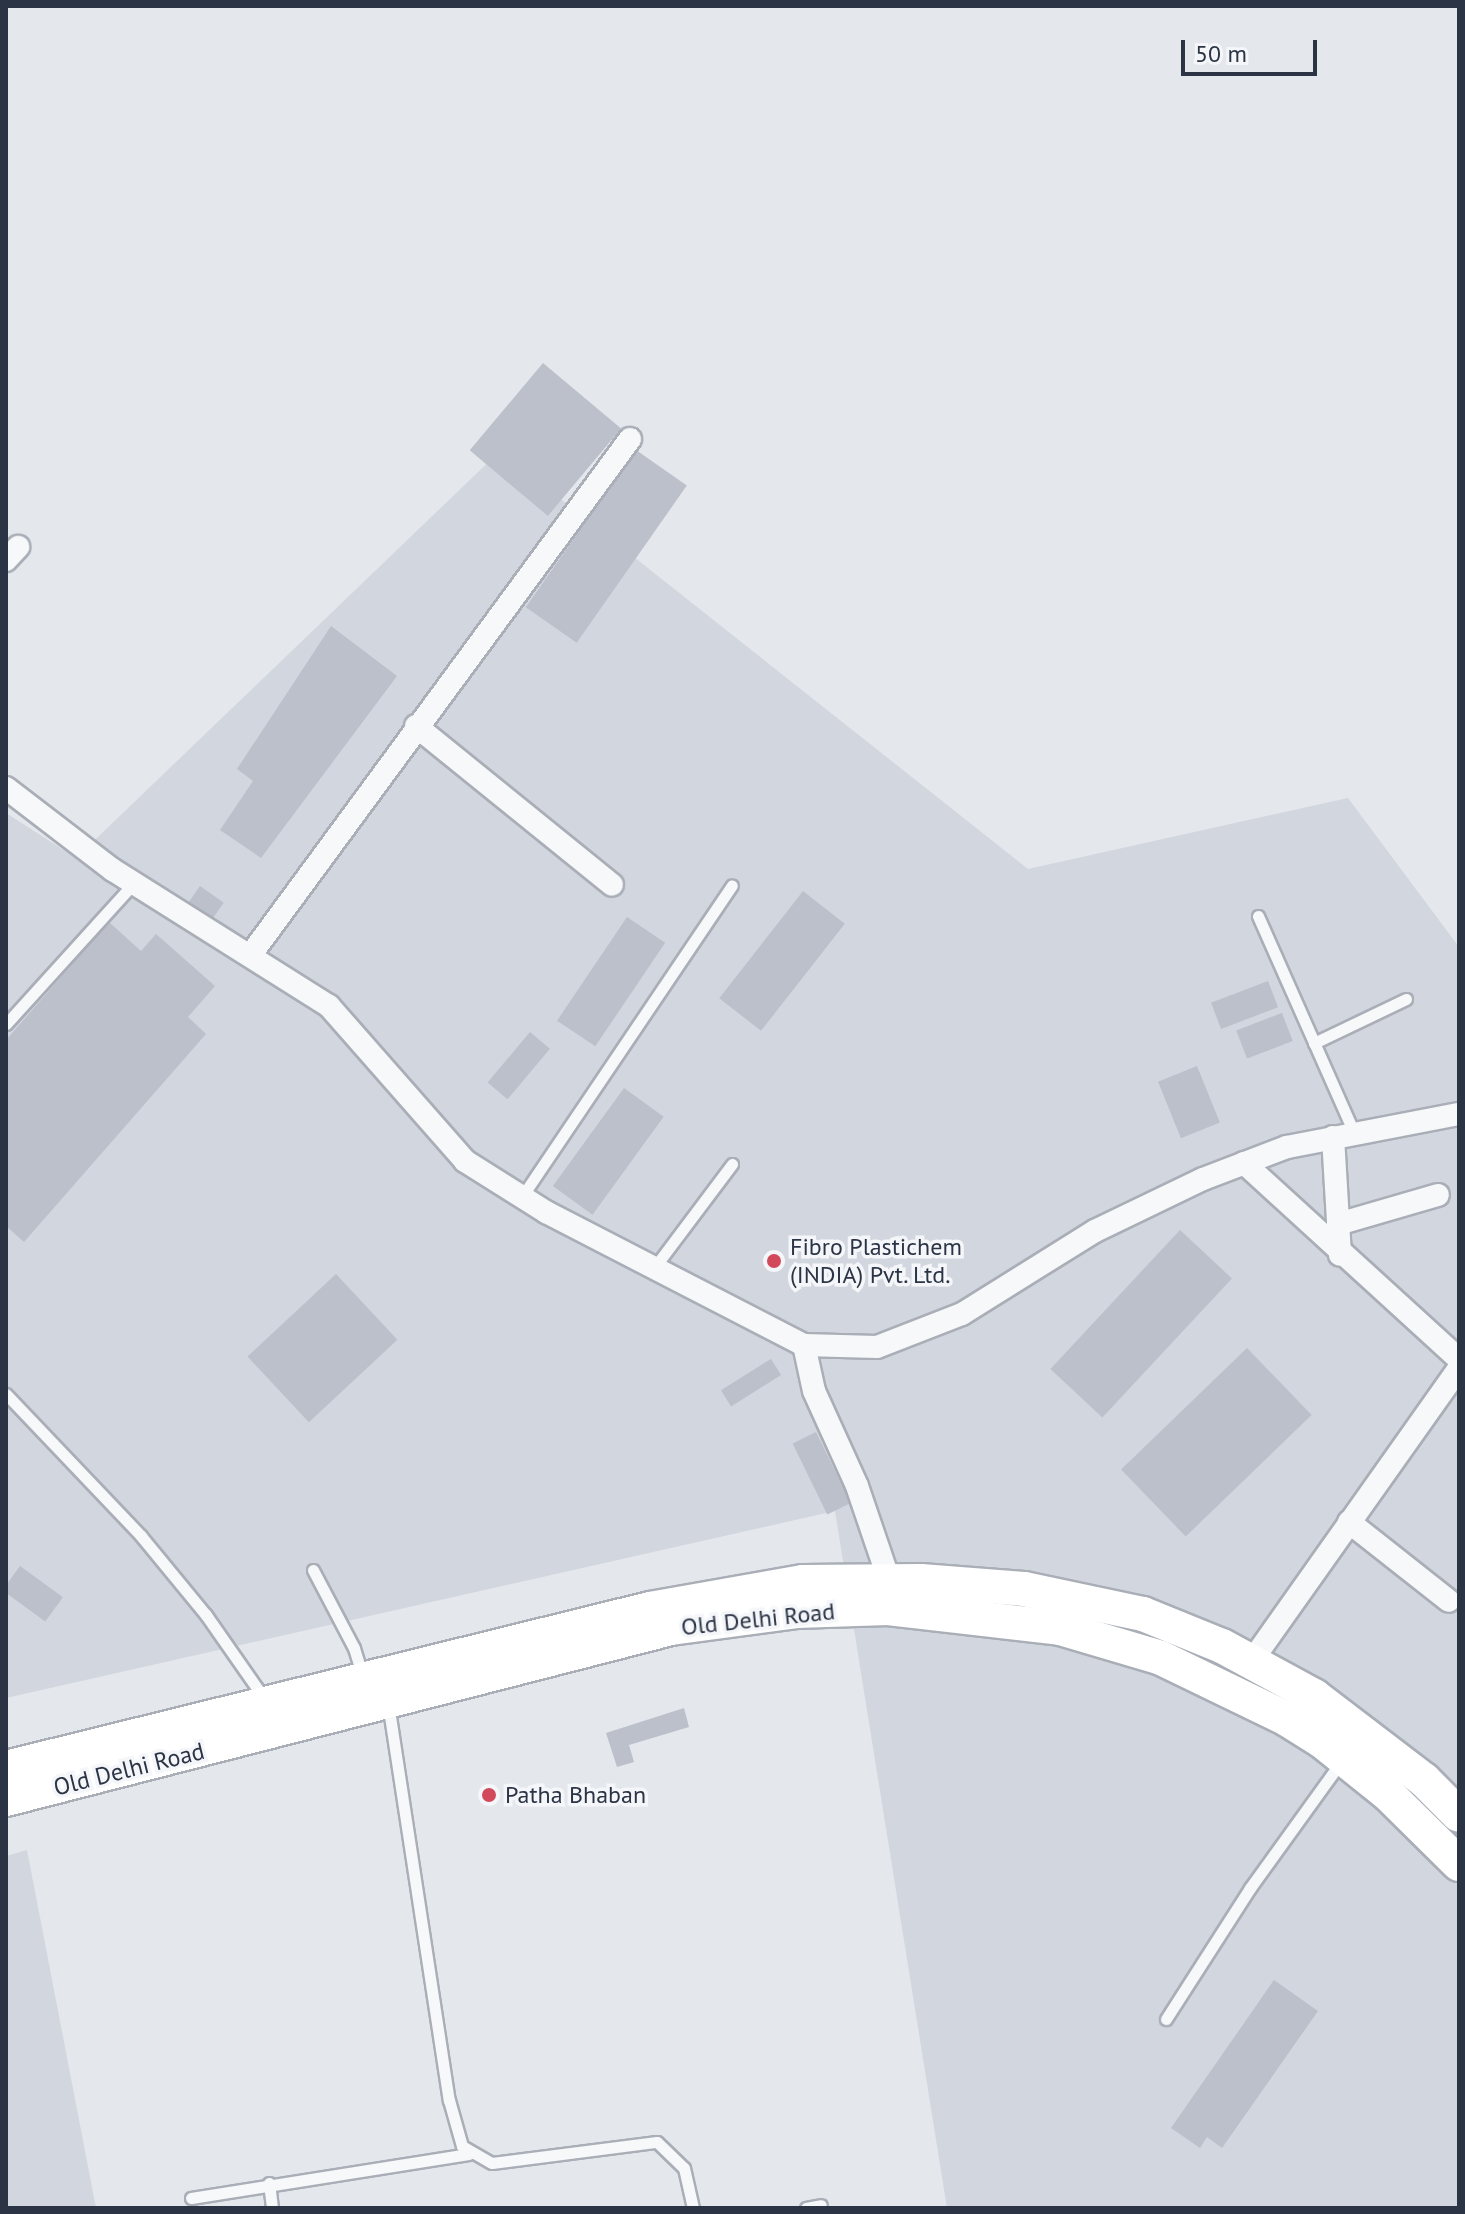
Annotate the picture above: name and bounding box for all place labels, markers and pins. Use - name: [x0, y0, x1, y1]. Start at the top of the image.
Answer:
- place label: Fibro Plastichem (INDIA) Pvt. Ltd.: [790, 1233, 962, 1289]
- marker: Fibro Plastichem (INDIA) Pvt. Ltd.: [765, 1252, 783, 1270]
- place label: Patha Bhaban: [505, 1781, 646, 1809]
- marker: Patha Bhaban: [480, 1786, 498, 1804]

